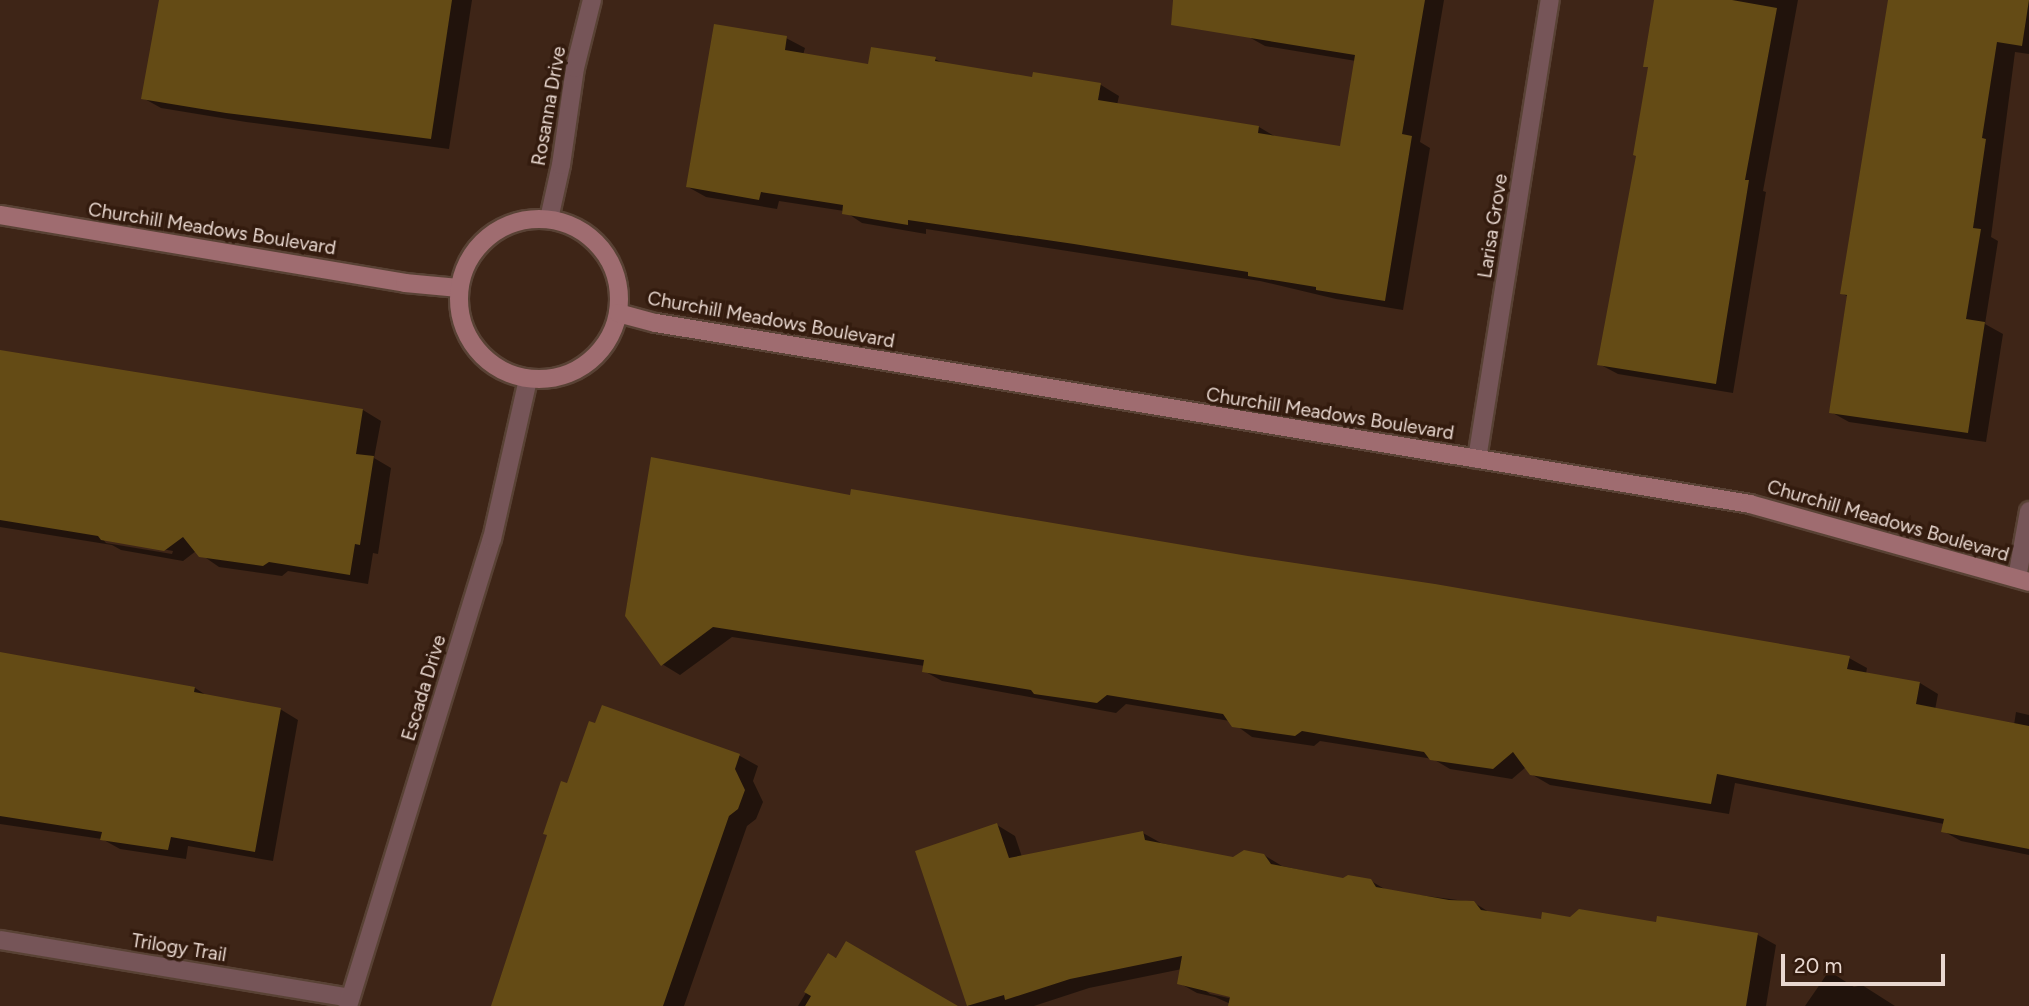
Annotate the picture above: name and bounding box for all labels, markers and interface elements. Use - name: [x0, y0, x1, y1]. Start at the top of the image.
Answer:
- street label: Rosanna Drive: [527, 44, 571, 168]
- street label: Larisa Grove: [1474, 172, 1512, 280]
- street label: Churchill Meadows Boulevard: [86, 198, 338, 260]
- street label: Churchill Meadows Boulevard: [646, 287, 896, 353]
- street label: Churchill Meadows Boulevard: [1204, 383, 1456, 445]
- street label: Churchill Meadows Boulevard: [1764, 476, 2012, 566]
- street label: Escada Drive: [397, 632, 451, 744]
- street label: Trilogy Trail: [130, 929, 228, 967]
- scale bar: [1784, 940, 1948, 984]
- text: 20 m: [1794, 953, 1842, 978]

